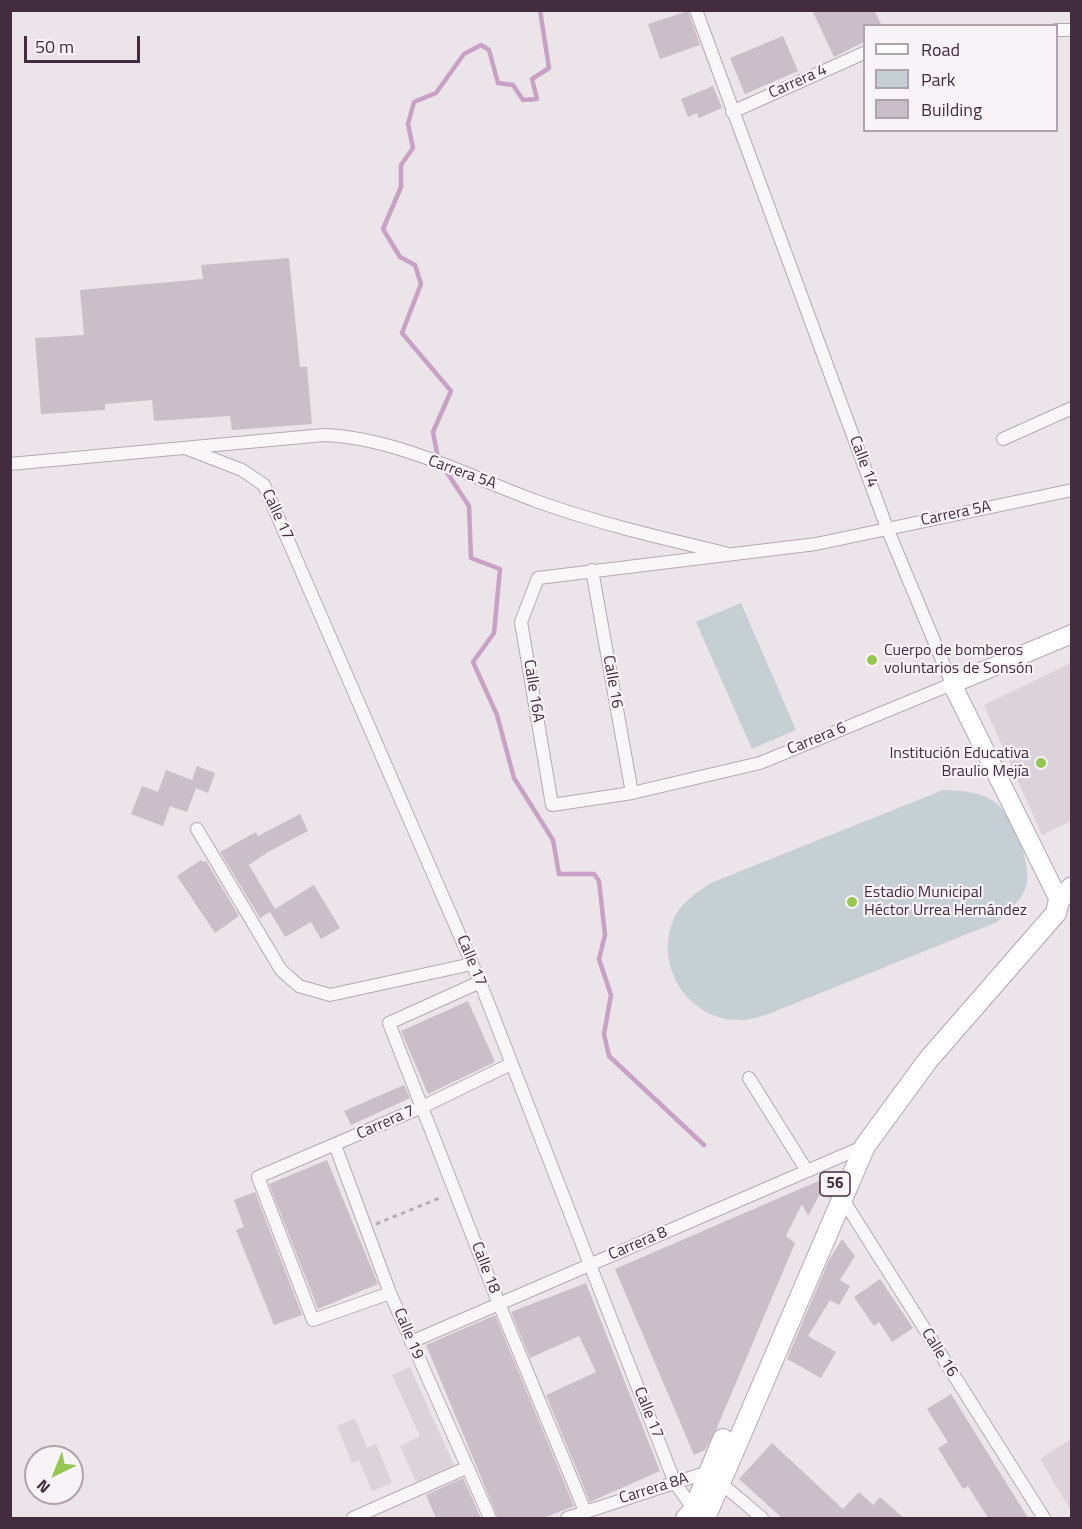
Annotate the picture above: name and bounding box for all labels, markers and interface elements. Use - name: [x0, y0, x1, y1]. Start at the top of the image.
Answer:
- scale bar: [27, 24, 142, 62]
- legend: [863, 24, 1058, 132]
- text: 50 m: [35, 33, 74, 60]
- text: Road: [921, 36, 960, 63]
- street label: Carrera 4: [766, 61, 830, 103]
- text: Park: [921, 66, 955, 93]
- text: Building: [921, 96, 982, 123]
- street label: Calle 14: [844, 434, 882, 490]
- street label: Carrera 5A: [425, 452, 499, 494]
- street label: Calle 17: [257, 487, 297, 543]
- street label: Carrera 5A: [919, 497, 993, 531]
- place label: Cuerpo de bomberos voluntarios de Sonsón: [884, 641, 1033, 679]
- marker: Cuerpo de bomberos voluntarios de Sonsón: [865, 653, 879, 667]
- street label: Calle 16: [598, 654, 626, 710]
- street label: Calle 16A: [519, 658, 547, 724]
- street label: Carrera 6: [785, 719, 849, 759]
- place label: Institución Educativa Braulio Mejía: [889, 744, 1029, 782]
- marker: Institución Educativa Braulio Mejía: [1034, 756, 1048, 770]
- place label: Estadio Municipal Héctor Urrea Hernández: [864, 883, 1027, 921]
- marker: Estadio Municipal Héctor Urrea Hernández: [845, 895, 859, 909]
- street label: Calle 17: [452, 933, 490, 989]
- street label: Carrera 7: [354, 1102, 418, 1144]
- road number: 56: [820, 1172, 850, 1196]
- street label: Carrera 8: [606, 1223, 670, 1265]
- street label: Calle 18: [466, 1240, 504, 1296]
- street label: Calle 19: [389, 1306, 427, 1362]
- street label: Calle 16: [917, 1325, 961, 1381]
- street label: Calle 17: [629, 1385, 667, 1441]
- north arrow: [24, 1445, 84, 1505]
- street label: Carrera 8A: [617, 1469, 691, 1509]
- text: N: [31, 1474, 55, 1499]

